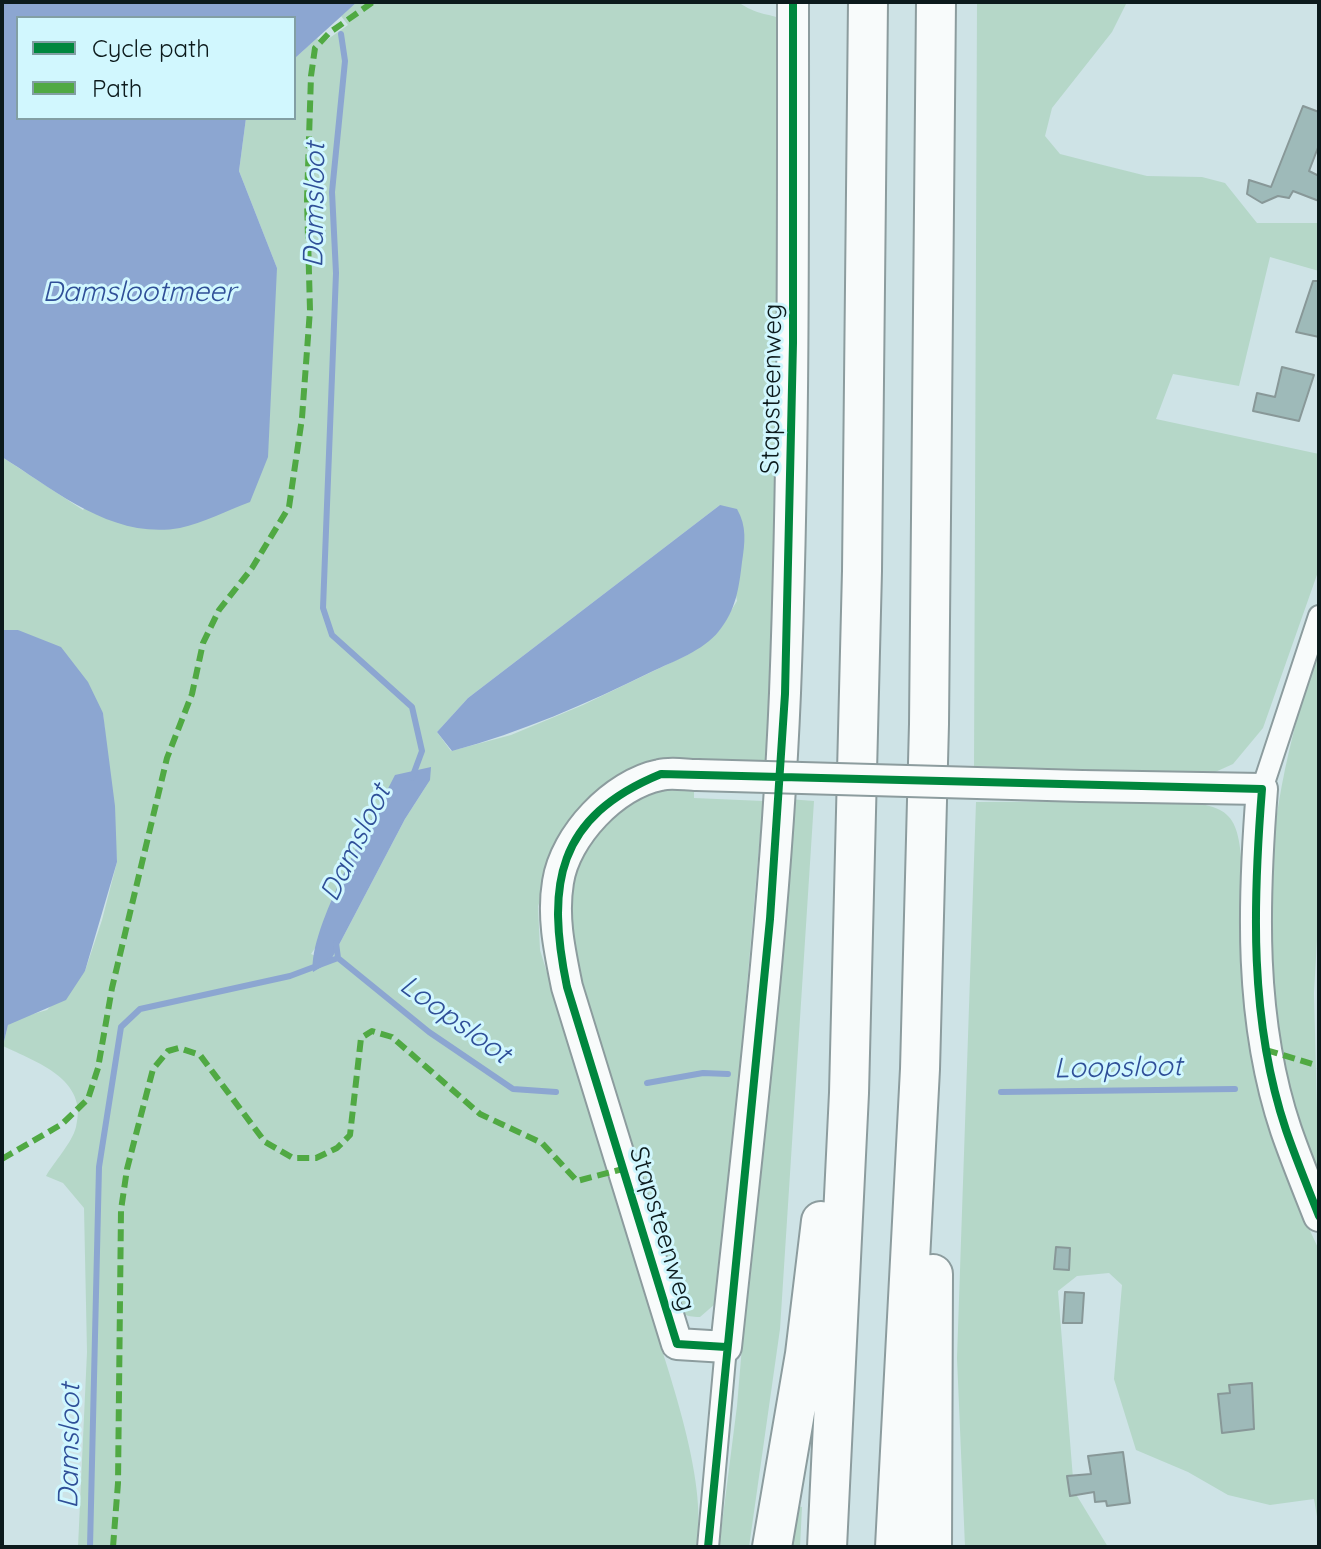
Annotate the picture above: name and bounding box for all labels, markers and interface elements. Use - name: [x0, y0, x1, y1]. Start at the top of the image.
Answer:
- legend: [16, 16, 296, 120]
- text: Cycle path: [92, 33, 210, 63]
- text: Path: [92, 73, 143, 103]
- water label: Damsloot: [297, 142, 333, 268]
- water label: Damslootmeer: [42, 276, 236, 310]
- street label: Stapsteenweg: [755, 303, 789, 475]
- water label: Damsloot: [313, 779, 399, 907]
- water label: Loopsloot: [393, 969, 517, 1071]
- water label: Loopsloot: [1054, 1050, 1182, 1086]
- street label: Stapsteenweg: [622, 1143, 702, 1315]
- water label: Damsloot: [52, 1383, 88, 1509]

